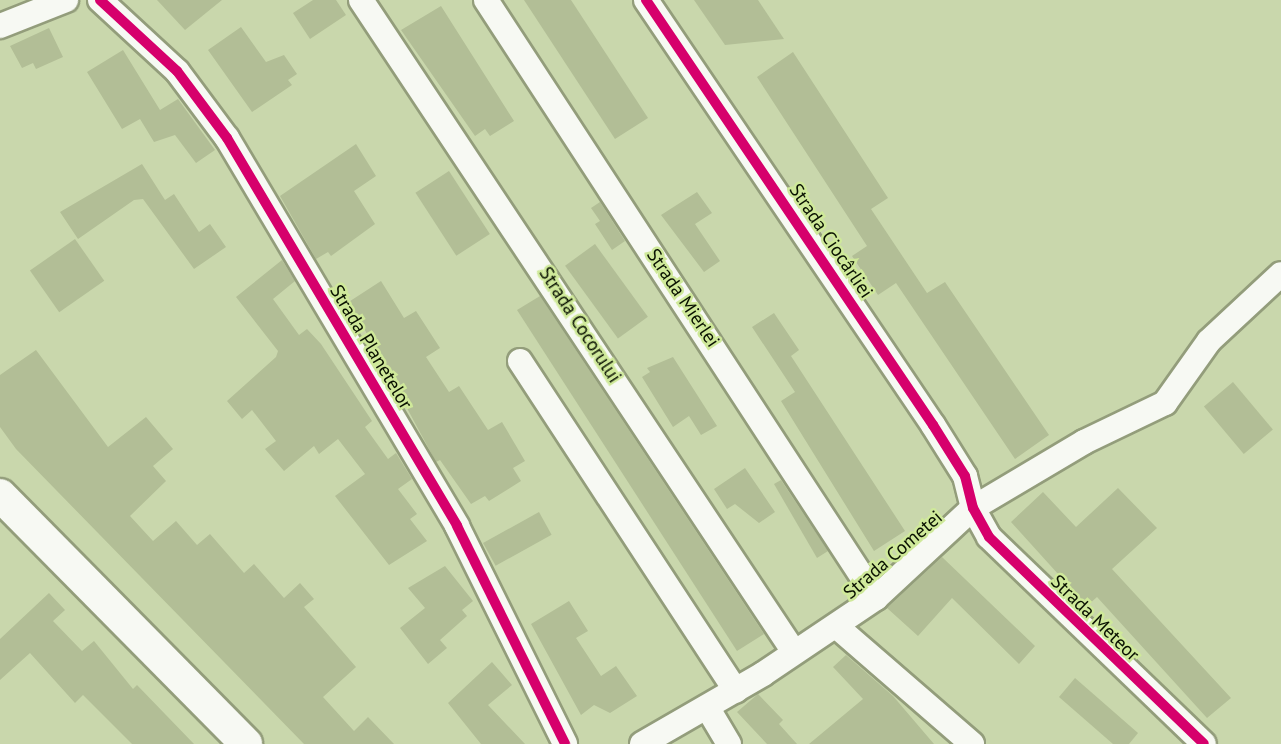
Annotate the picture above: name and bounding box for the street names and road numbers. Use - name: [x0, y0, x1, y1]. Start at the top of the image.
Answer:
- street label: Strada Ciocârliei: [784, 179, 878, 303]
- street label: Strada Mierlei: [642, 245, 724, 351]
- street label: Strada Cocorului: [534, 263, 626, 387]
- street label: Strada Planetelor: [325, 281, 417, 413]
- street label: Strada Cometei: [839, 506, 947, 604]
- street label: Strada Meteor: [1046, 570, 1144, 666]

